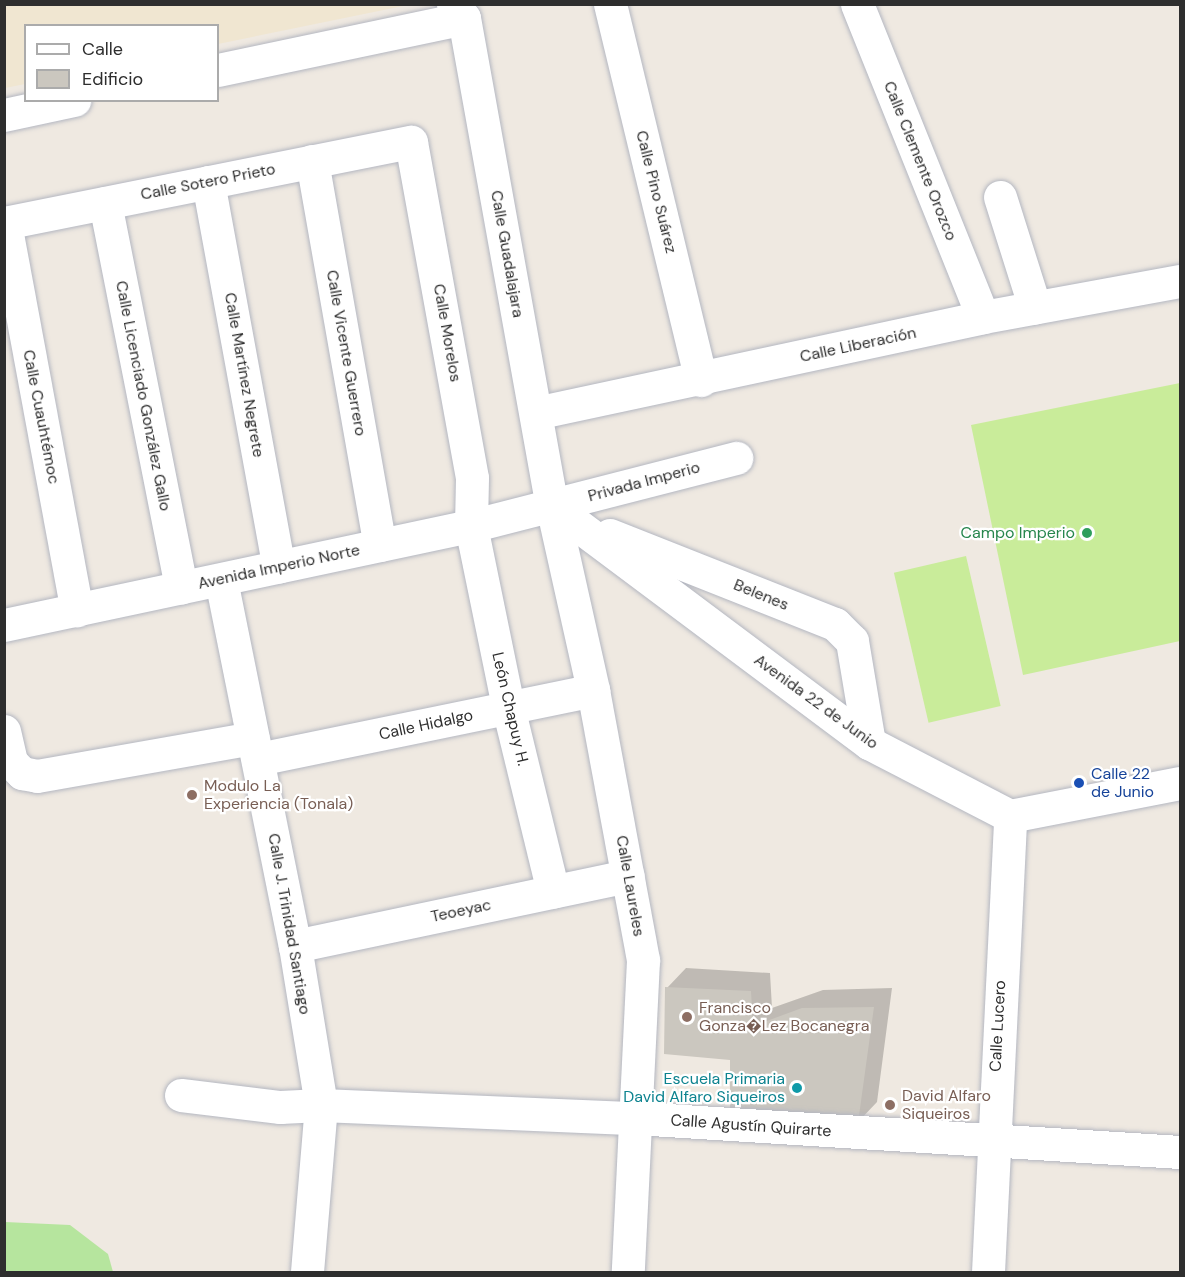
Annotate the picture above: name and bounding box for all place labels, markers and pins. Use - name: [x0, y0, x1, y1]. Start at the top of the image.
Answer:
- place label: Campo Imperio: [960, 523, 1075, 543]
- marker: Campo Imperio: [1080, 526, 1094, 540]
- place label: Calle 22 de Junio: [1091, 764, 1154, 802]
- place label: Modulo La Experiencia (Tonala): [204, 776, 353, 814]
- marker: Calle 22 de Junio: [1072, 776, 1086, 790]
- marker: Modulo La Experiencia (Tonala): [185, 788, 199, 802]
- place label: Francisco Gonza�Lez Bocanegra: [699, 998, 869, 1036]
- marker: Francisco Gonza�Lez Bocanegra: [680, 1010, 694, 1024]
- place label: Escuela Primaria David Alfaro Siqueiros: [623, 1069, 785, 1107]
- marker: Escuela Primaria David Alfaro Siqueiros: [790, 1081, 804, 1095]
- place label: David Alfaro Siqueiros: [902, 1086, 991, 1124]
- marker: David Alfaro Siqueiros: [883, 1098, 897, 1112]

